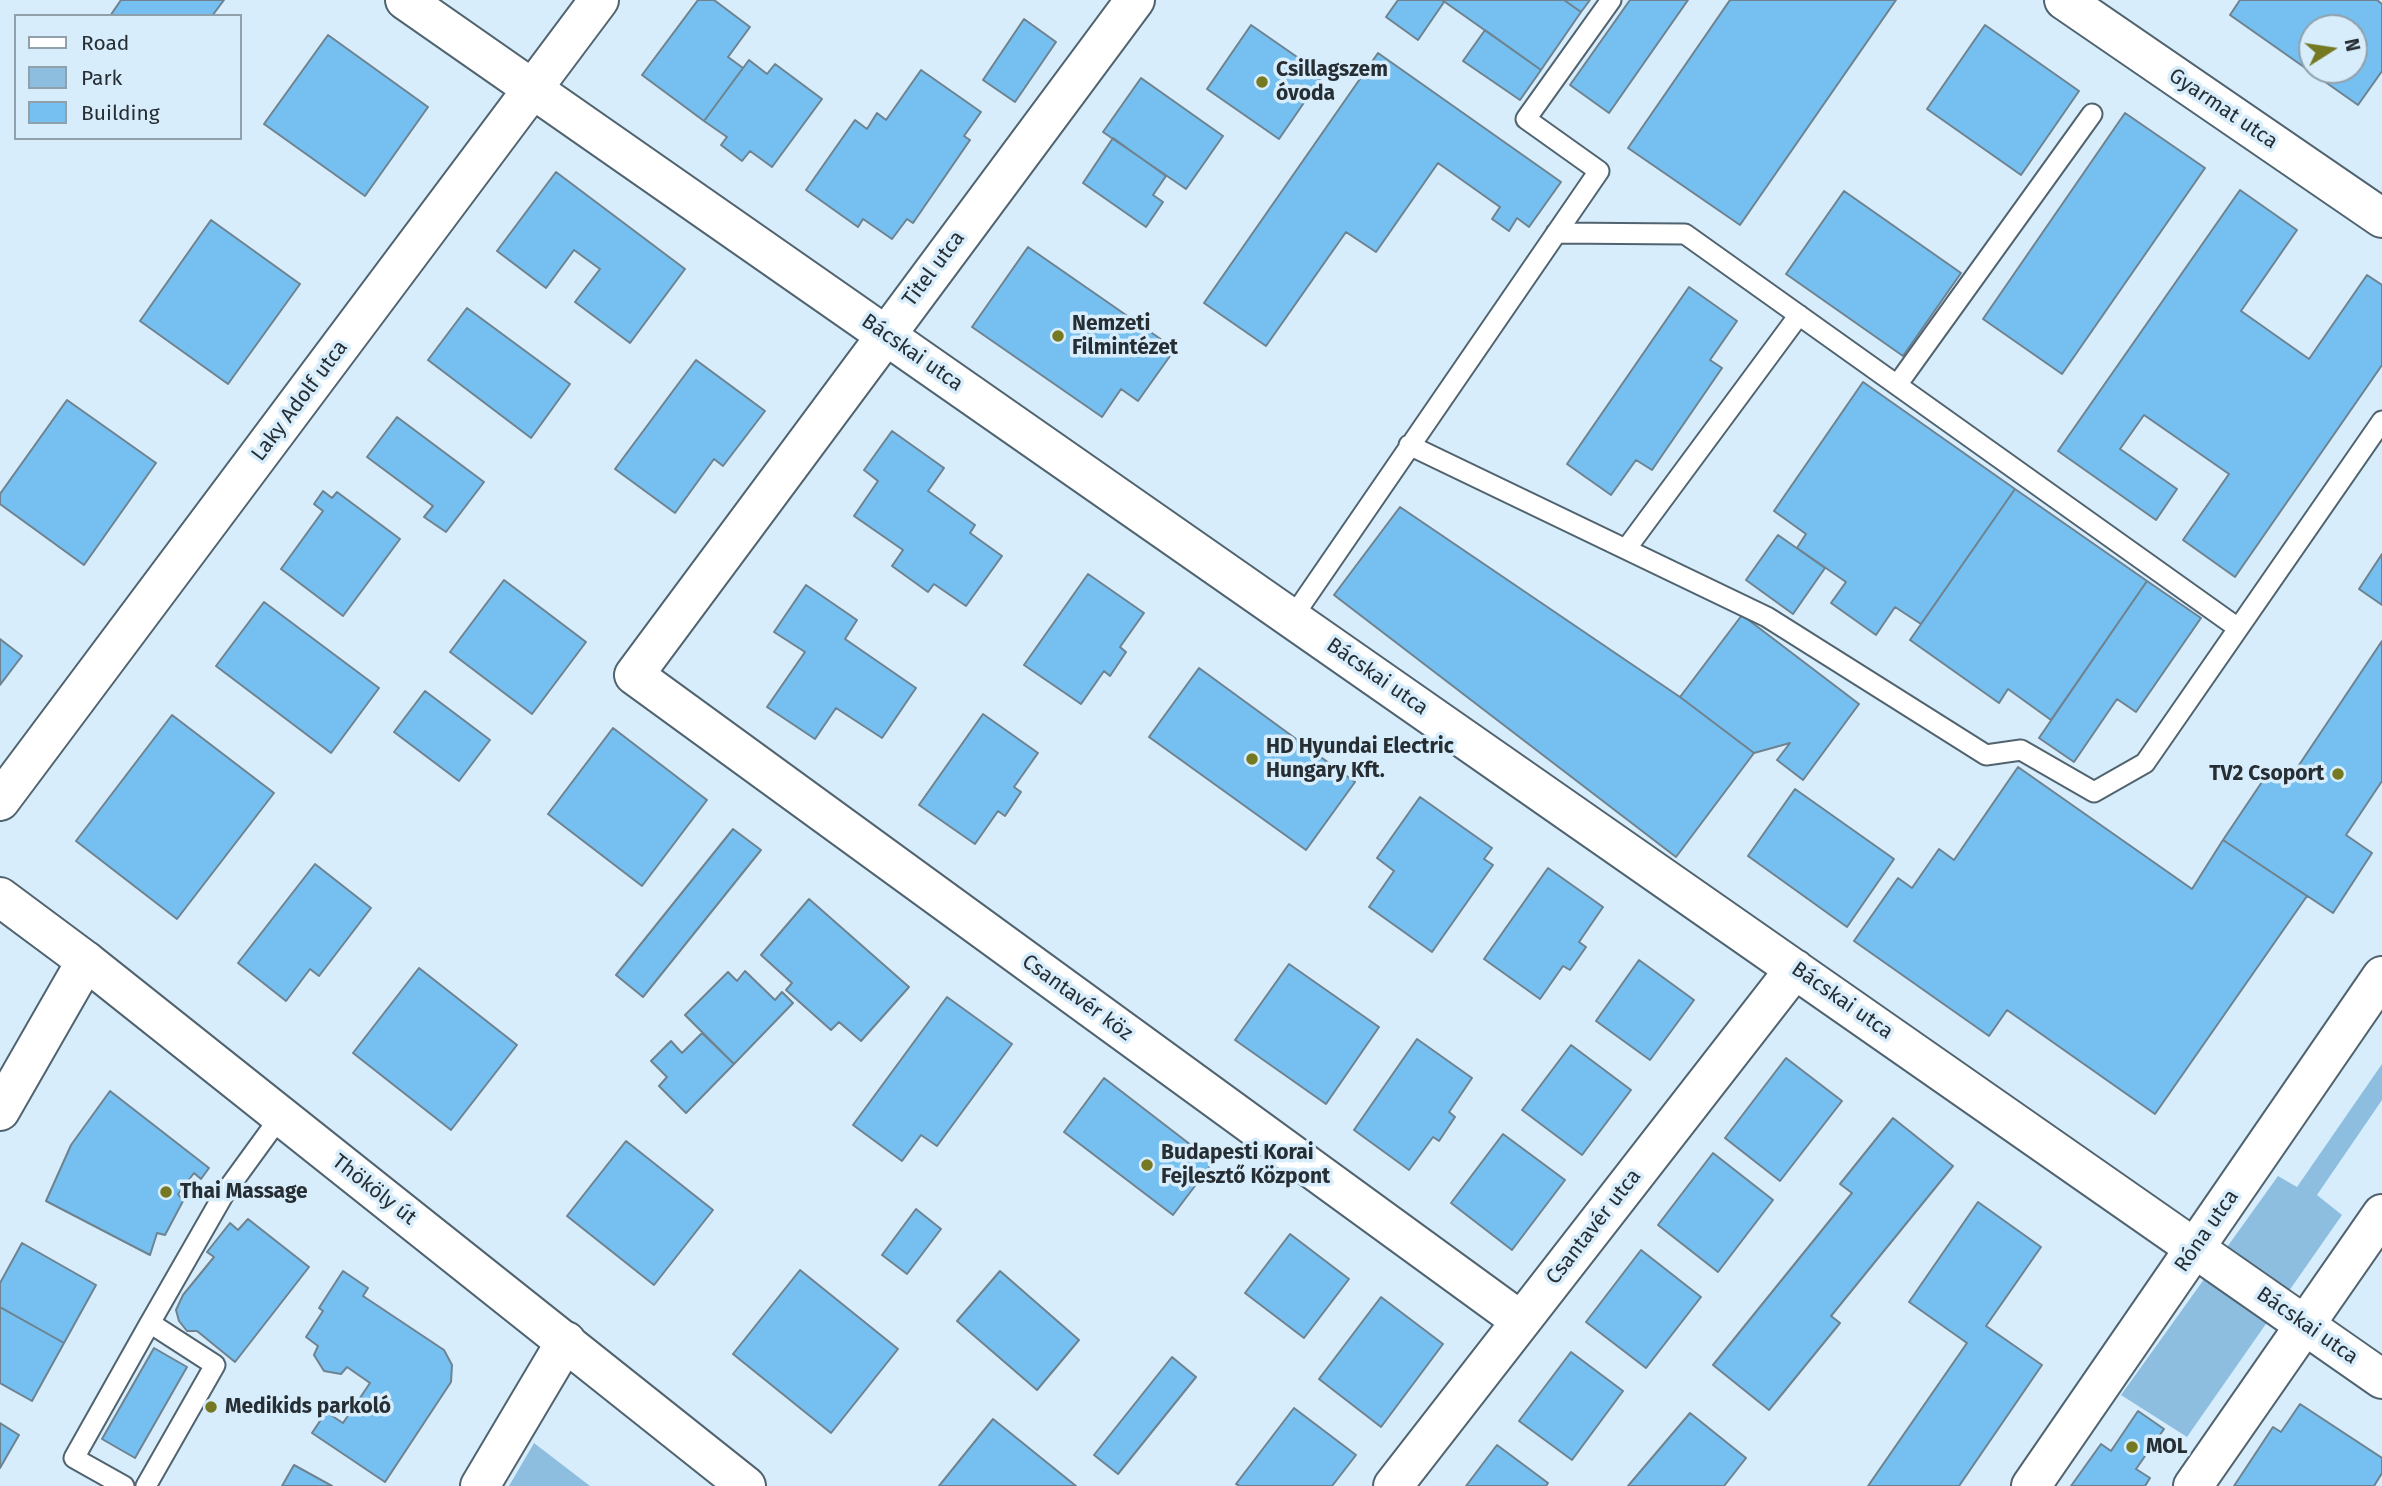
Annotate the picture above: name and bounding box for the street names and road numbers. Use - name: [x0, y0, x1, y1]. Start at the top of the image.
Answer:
- street label: Gyarmat utca: [2164, 63, 2282, 155]
- street label: Titel utca: [897, 226, 971, 312]
- street label: Bácskai utca: [856, 309, 968, 397]
- street label: Laky Adolf utca: [246, 336, 354, 466]
- street label: Bácskai utca: [1321, 633, 1433, 721]
- street label: Csantavér köz: [1017, 949, 1137, 1047]
- street label: Bácskai utca: [1786, 957, 1898, 1045]
- street label: Thököly út: [327, 1149, 421, 1231]
- street label: Csantavér utca: [1541, 1164, 1647, 1290]
- street label: Róna utca: [2170, 1185, 2244, 1277]
- street label: Bácskai utca: [2251, 1282, 2363, 1370]

